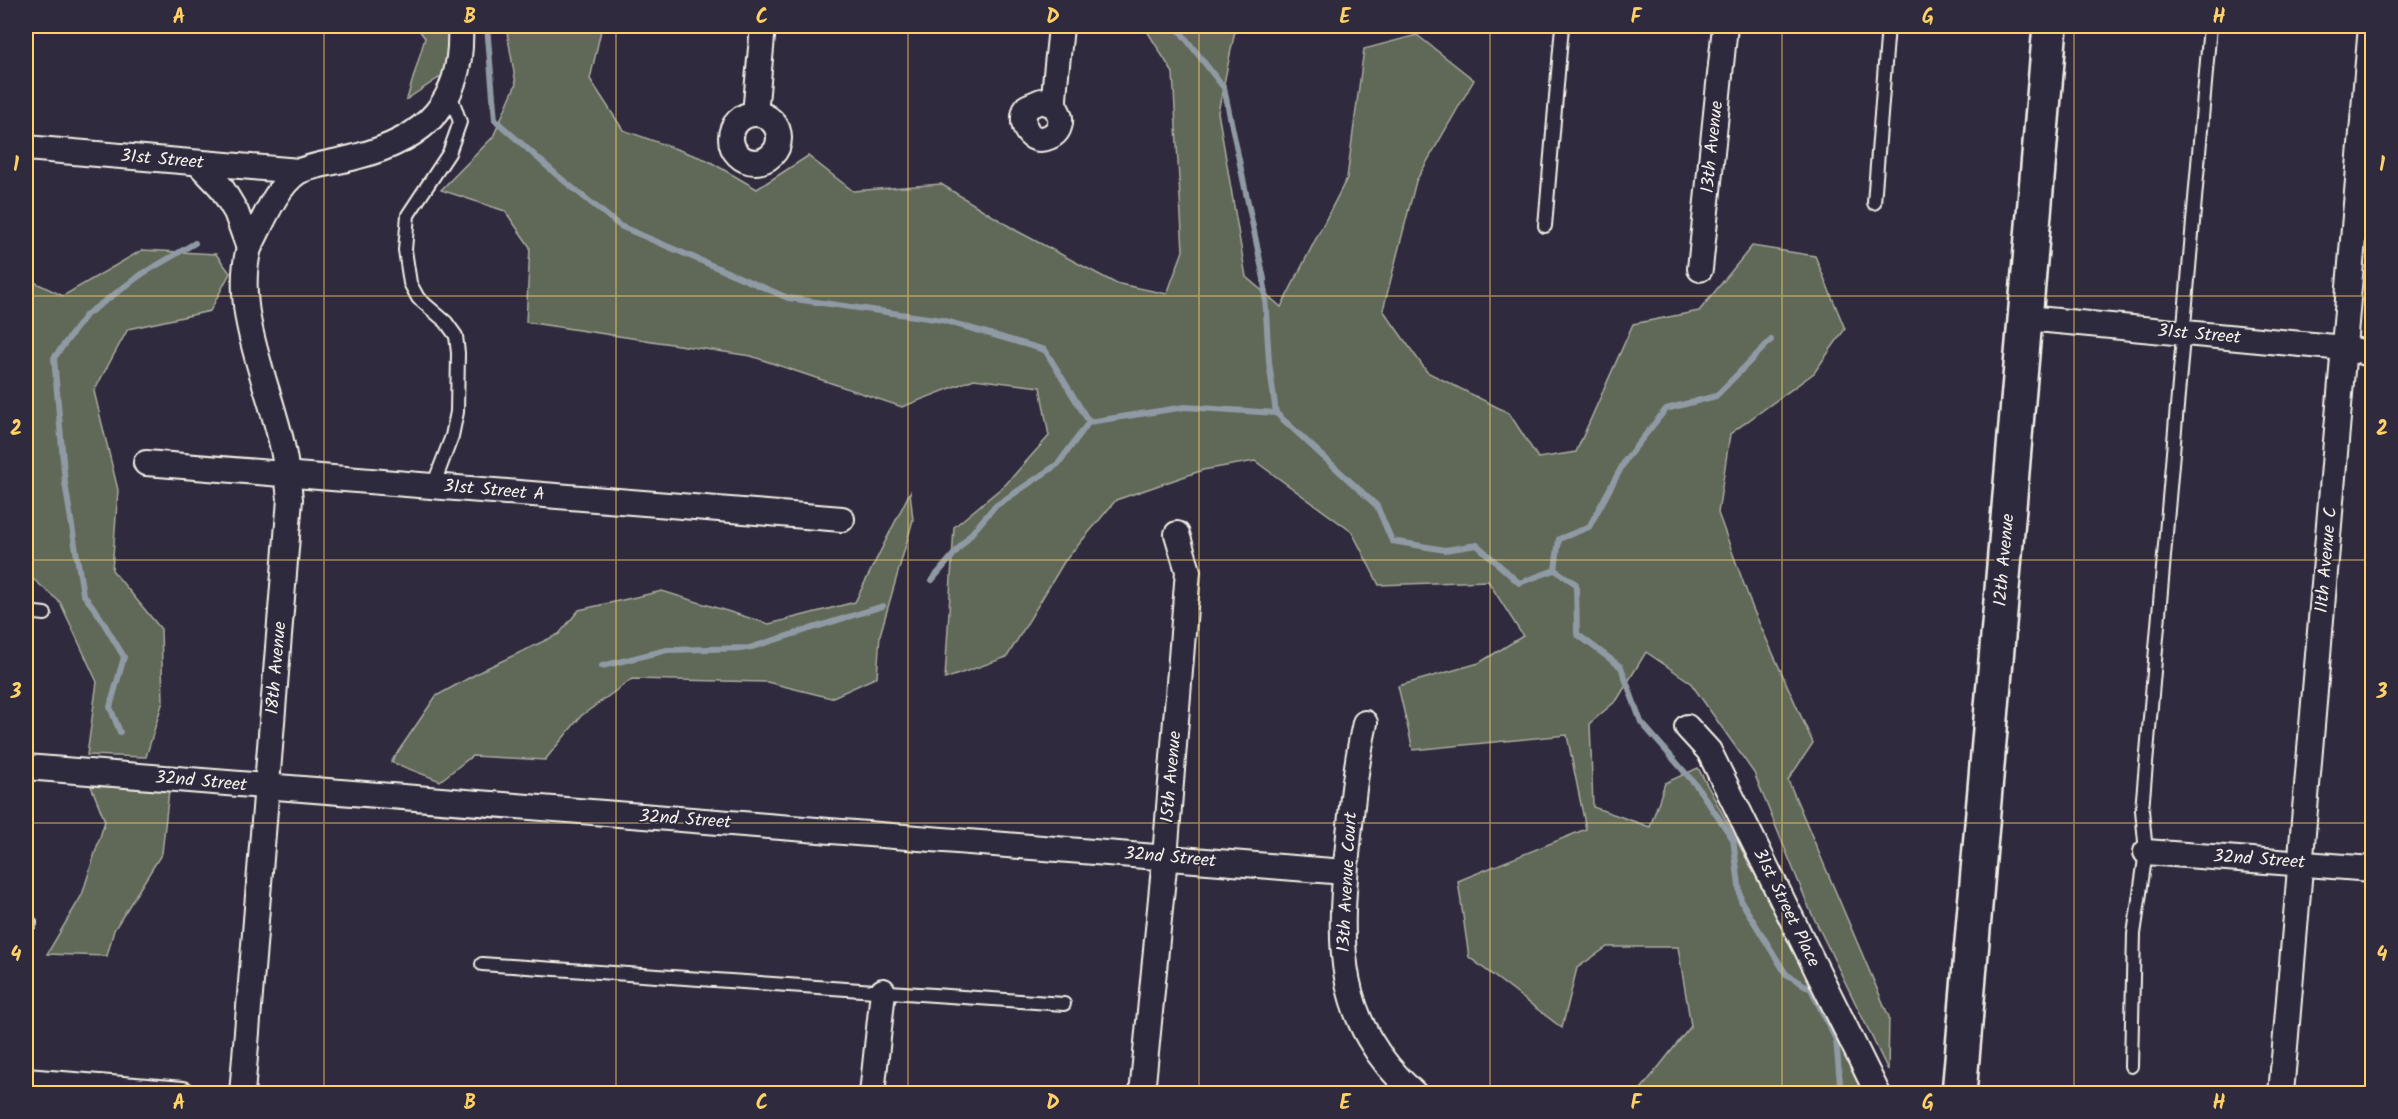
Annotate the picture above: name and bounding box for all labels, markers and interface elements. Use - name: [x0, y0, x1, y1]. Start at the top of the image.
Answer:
- text: A: [173, 2, 185, 34]
- text: B: [464, 2, 476, 34]
- text: C: [756, 2, 768, 34]
- text: D: [1046, 2, 1060, 34]
- text: E: [1339, 2, 1351, 34]
- text: F: [1631, 2, 1643, 34]
- text: G: [1922, 2, 1934, 34]
- text: H: [2212, 2, 2226, 34]
- street label: 13th Avenue: [1694, 99, 1732, 195]
- street label: 31st Street: [119, 142, 206, 178]
- text: 1: [13, 150, 19, 182]
- text: 1: [2379, 150, 2385, 182]
- street label: 31st Street: [2156, 317, 2243, 353]
- text: 2: [10, 414, 22, 446]
- text: 2: [2376, 414, 2388, 446]
- street label: 31st Street A: [442, 472, 546, 510]
- street label: 11th Avenue C: [2308, 506, 2346, 614]
- street label: 12th Avenue: [1987, 512, 2023, 608]
- street label: 18th Avenue: [258, 620, 296, 716]
- text: 3: [10, 677, 22, 709]
- text: 3: [2376, 677, 2388, 709]
- street label: 15th Avenue: [1154, 730, 1190, 824]
- street label: 32nd Street: [154, 764, 249, 801]
- street label: 32nd Street: [638, 802, 733, 838]
- street label: 13th Avenue Court: [1330, 810, 1366, 953]
- street label: 32nd Street: [1123, 840, 1218, 877]
- street label: 32nd Street: [2212, 842, 2307, 878]
- street label: 31st Street Place: [1745, 843, 1827, 973]
- text: 4: [11, 940, 22, 972]
- text: 4: [2377, 940, 2388, 972]
- text: A: [173, 1088, 185, 1119]
- text: B: [464, 1088, 476, 1119]
- text: C: [756, 1088, 768, 1119]
- text: D: [1046, 1088, 1060, 1119]
- text: E: [1339, 1088, 1351, 1119]
- text: F: [1631, 1088, 1643, 1119]
- text: G: [1922, 1088, 1934, 1119]
- text: H: [2212, 1088, 2226, 1119]

